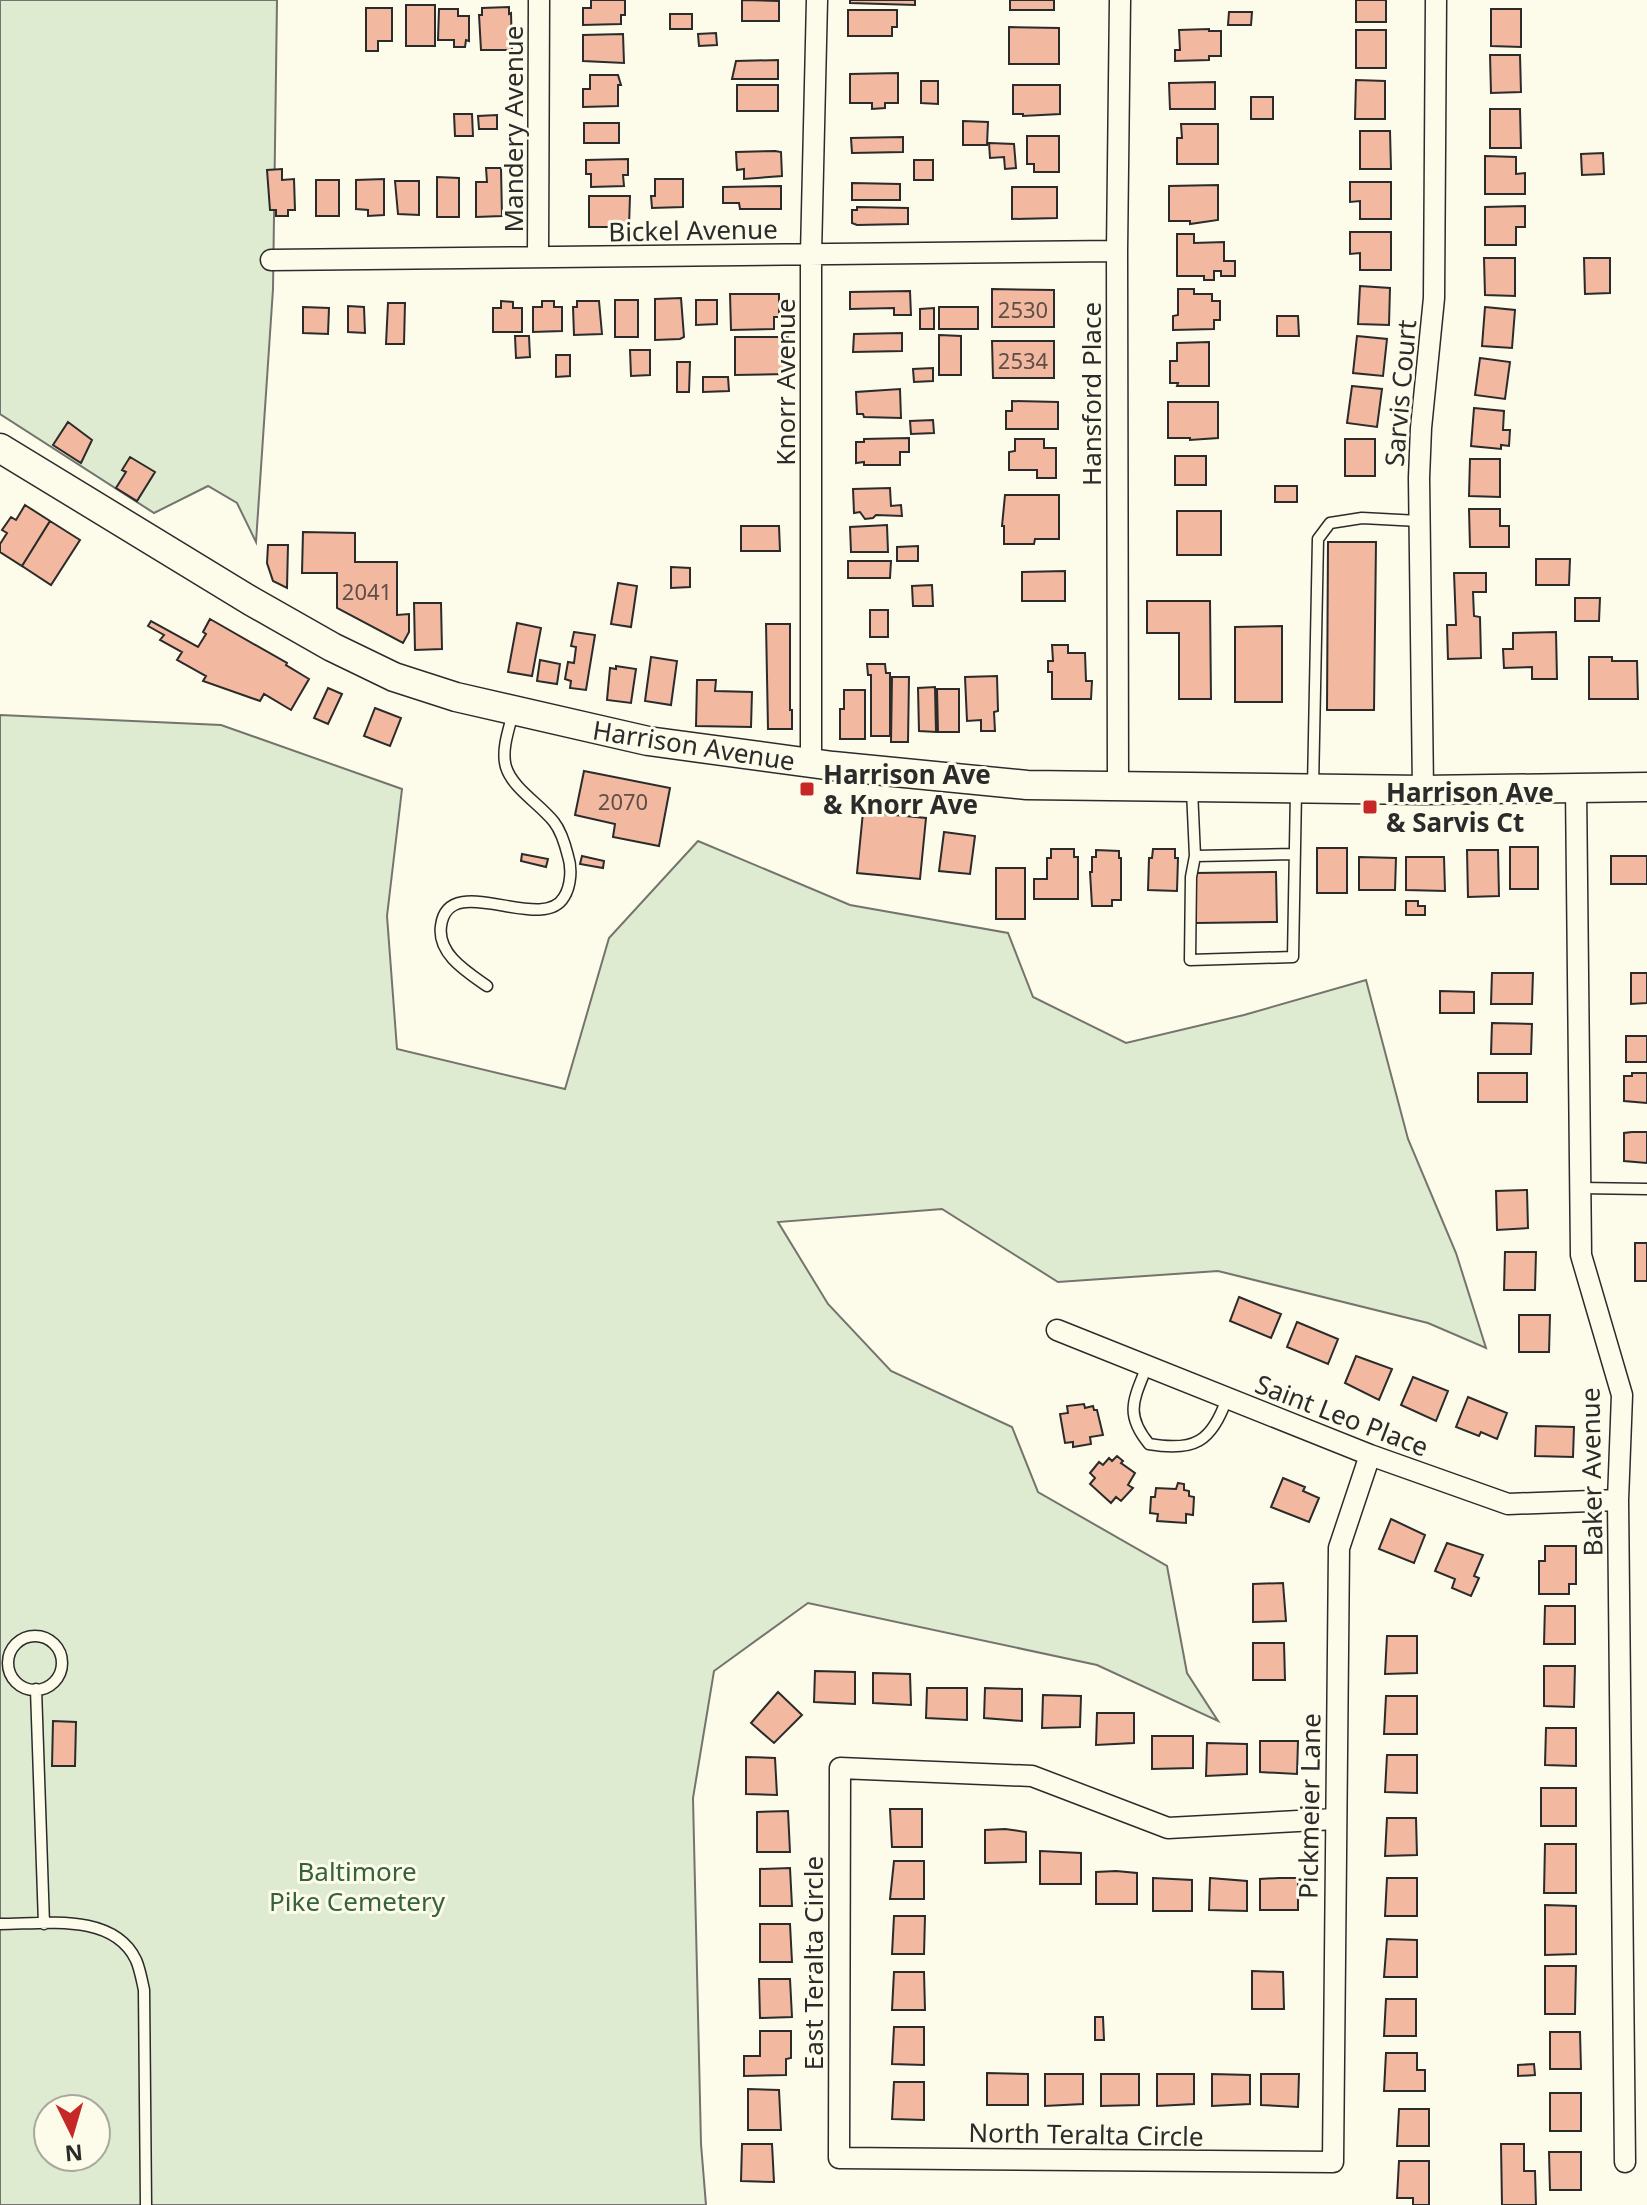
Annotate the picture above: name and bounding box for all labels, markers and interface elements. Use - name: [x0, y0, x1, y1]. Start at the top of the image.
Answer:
- street label: Mandery Avenue: [495, 26, 531, 232]
- street label: Bickel Avenue: [608, 211, 778, 249]
- house number: 2530: [998, 294, 1048, 324]
- street label: Knorr Avenue: [767, 298, 803, 466]
- street label: Hansford Place: [1073, 302, 1109, 486]
- street label: Sarvis Court: [1376, 318, 1424, 468]
- house number: 2534: [998, 345, 1049, 375]
- house number: 2041: [342, 576, 392, 606]
- street label: Harrison Avenue: [590, 711, 798, 779]
- place label: Harrison Ave & Knorr Ave: [823, 756, 991, 822]
- place label: Harrison Ave & Sarvis Ct: [1386, 774, 1554, 840]
- marker: Harrison Ave & Knorr Ave: [798, 780, 816, 798]
- house number: 2070: [598, 786, 648, 816]
- marker: Harrison Ave & Sarvis Ct: [1361, 798, 1379, 816]
- street label: Saint Leo Place: [1250, 1365, 1434, 1465]
- street label: Baker Avenue: [1572, 1387, 1610, 1557]
- street label: Pickmeier Lane: [1289, 1713, 1329, 1899]
- park label: Baltimore Pike Cemetery: [269, 1853, 446, 1919]
- street label: East Teralta Circle: [795, 1856, 831, 2070]
- north arrow: [32, 2093, 112, 2173]
- street label: North Teralta Circle: [968, 2114, 1204, 2154]
- text: N: [64, 2138, 84, 2170]

